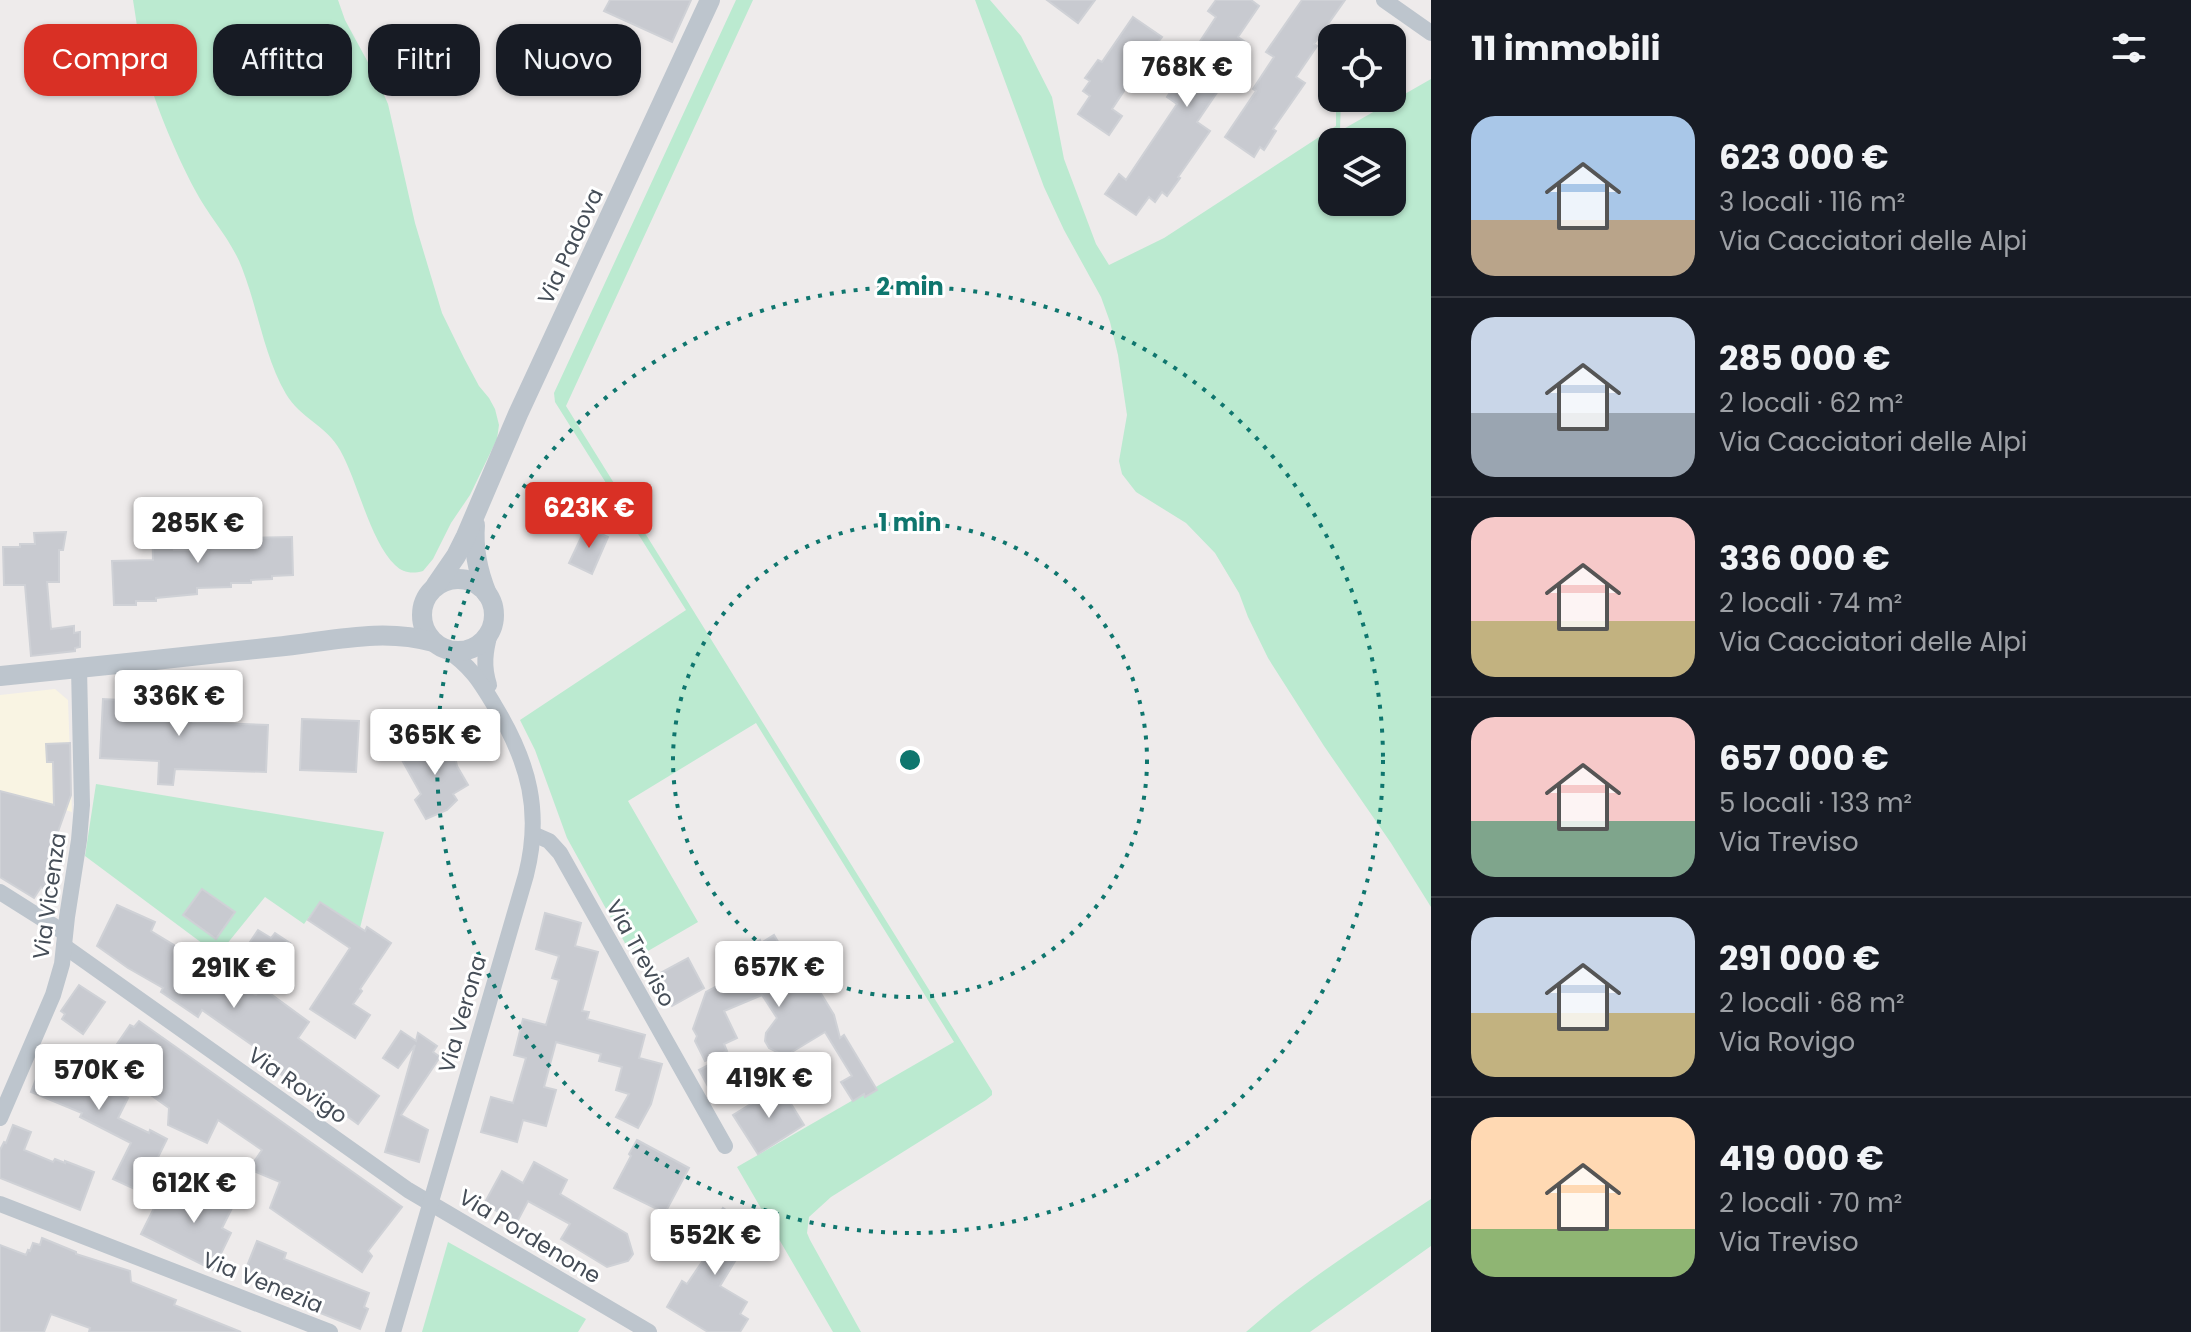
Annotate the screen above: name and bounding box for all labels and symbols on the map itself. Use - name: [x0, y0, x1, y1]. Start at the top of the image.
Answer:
- pin: 768K €: [1122, 41, 1252, 109]
- street label: Via Padova: [530, 183, 611, 309]
- text: 2 min: [876, 270, 944, 303]
- pin: 623K €: [524, 482, 654, 550]
- pin: 285K €: [133, 497, 263, 565]
- text: 1 min: [879, 506, 941, 539]
- pin: 336K €: [114, 670, 244, 738]
- pin: 365K €: [370, 709, 500, 777]
- centre of rings: [896, 746, 924, 774]
- street label: Via Vicenza: [25, 831, 74, 961]
- street label: Via Treviso: [598, 894, 683, 1012]
- pin: 657K €: [714, 941, 844, 1009]
- pin: 291K €: [169, 942, 299, 1010]
- street label: Via Verona: [431, 952, 494, 1076]
- street label: Via Rovigo: [242, 1040, 354, 1131]
- pin: 570K €: [34, 1044, 164, 1112]
- pin: 419K €: [704, 1052, 834, 1120]
- pin: 612K €: [129, 1157, 259, 1225]
- street label: Via Pordenone: [453, 1182, 606, 1291]
- pin: 552K €: [650, 1209, 780, 1277]
- street label: Via Venezia: [198, 1244, 328, 1321]

